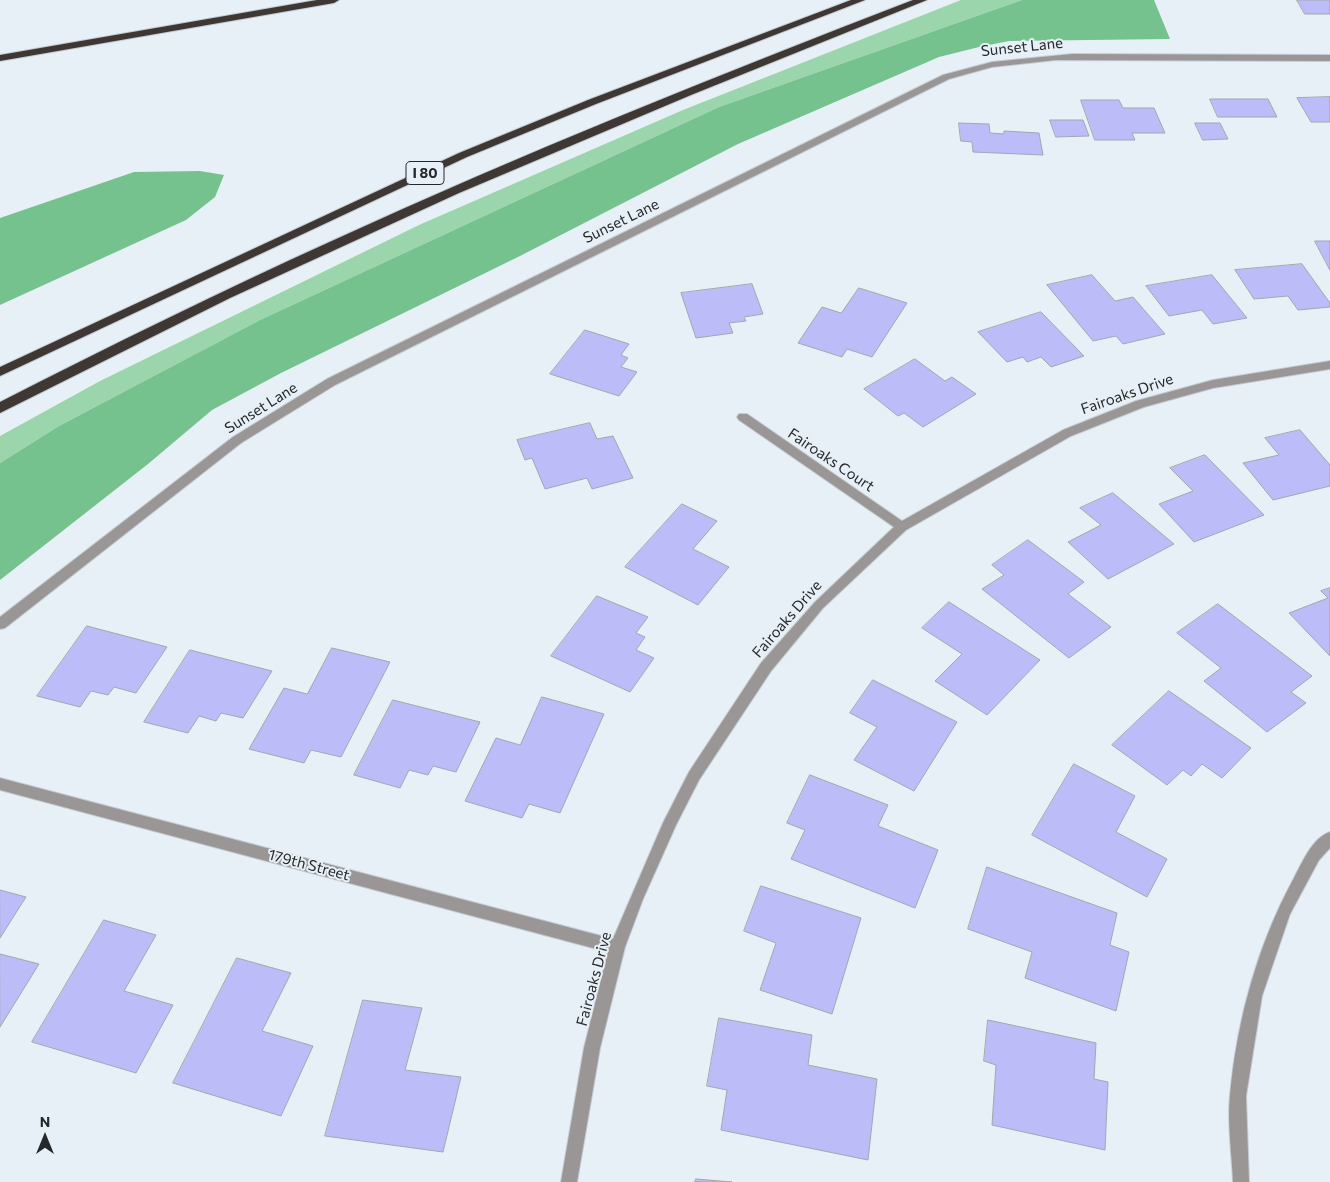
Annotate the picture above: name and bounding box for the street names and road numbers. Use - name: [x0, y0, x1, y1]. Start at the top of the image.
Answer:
- street label: Sunset Lane: [980, 34, 1064, 60]
- road number: I 80: [406, 162, 444, 184]
- street label: Sunset Lane: [580, 195, 662, 247]
- street label: Fairoaks Drive: [1078, 370, 1176, 418]
- street label: Sunset Lane: [221, 379, 301, 437]
- street label: Fairoaks Court: [784, 425, 878, 495]
- street label: Fairoaks Drive: [749, 577, 825, 661]
- street label: 179th Street: [266, 846, 352, 884]
- street label: Fairoaks Drive: [573, 930, 615, 1028]

